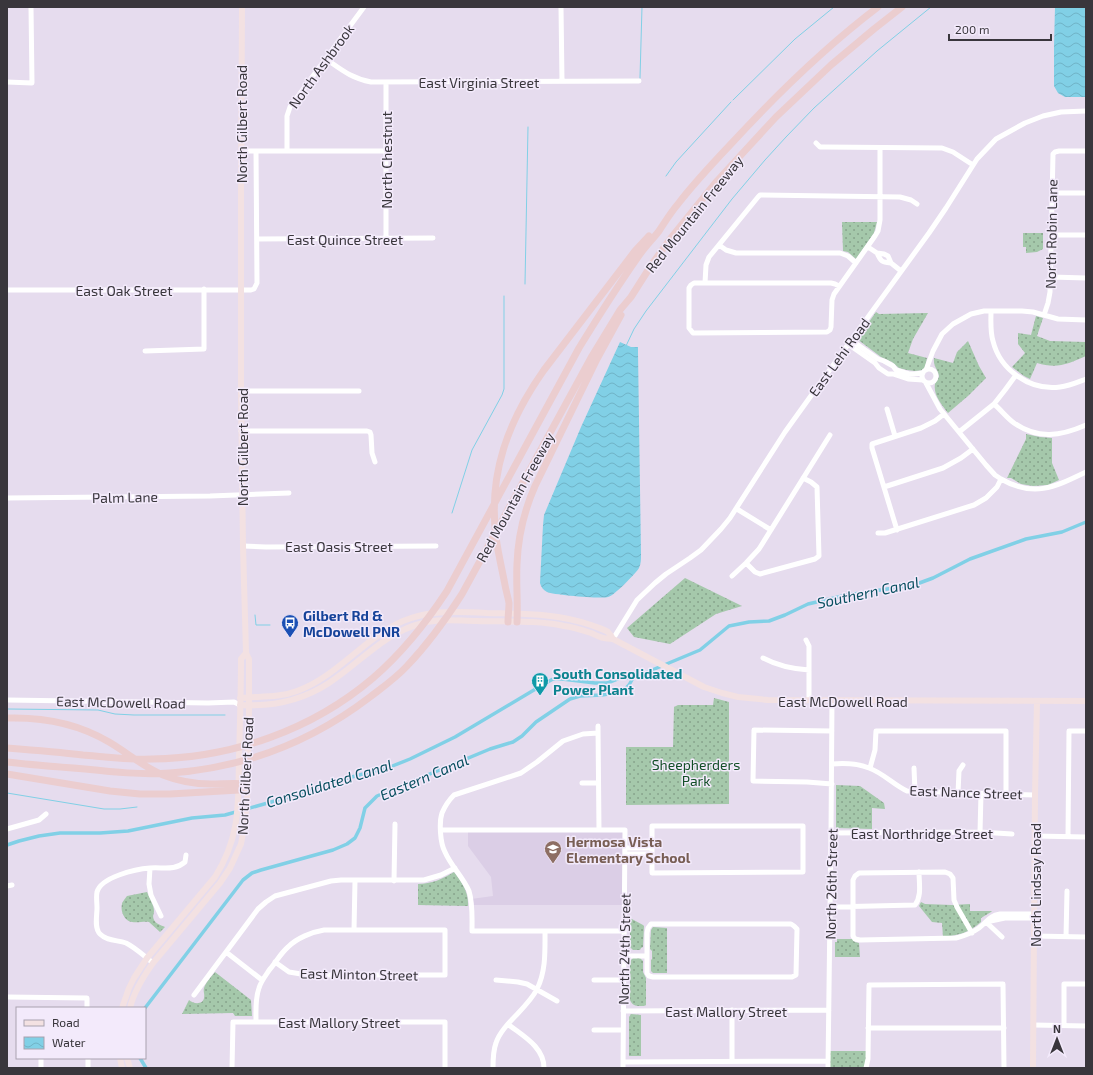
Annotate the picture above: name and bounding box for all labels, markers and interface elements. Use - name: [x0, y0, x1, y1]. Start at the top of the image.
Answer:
- scale bar: [949, 16, 1051, 42]
- street label: North Ashbrook: [285, 21, 357, 111]
- text: 200 m: [955, 22, 989, 36]
- street label: North Gilbert Road: [233, 65, 250, 183]
- street label: East Virginia Street: [419, 74, 539, 91]
- street label: North Chestnut: [378, 111, 395, 209]
- street label: Red Mountain Freeway: [642, 152, 747, 276]
- street label: North Robin Lane: [1042, 179, 1060, 289]
- street label: East Quince Street: [287, 231, 403, 248]
- street label: East Oak Street: [75, 282, 173, 299]
- street label: East Lehi Road: [805, 314, 873, 400]
- street label: North Gilbert Road: [234, 388, 251, 506]
- street label: Red Mountain Freeway: [472, 429, 558, 565]
- street label: Palm Lane: [92, 488, 158, 506]
- street label: East Oasis Street: [285, 538, 393, 555]
- water label: Southern Canal: [815, 572, 921, 612]
- place label: Gilbert Rd & McDowell PNR: [303, 607, 400, 640]
- bus stop icon: Gilbert Rd & McDowell PNR: [280, 613, 300, 638]
- place label: South Consolidated Power Plant: [553, 665, 682, 698]
- building icon: South Consolidated Power Plant: [530, 671, 550, 696]
- street label: East McDowell Road: [56, 692, 186, 712]
- street label: East McDowell Road: [778, 693, 908, 710]
- street label: North Gilbert Road: [233, 717, 257, 835]
- water label: Eastern Canal: [377, 750, 471, 804]
- water label: Consolidated Canal: [264, 755, 394, 811]
- park label: Sheepherders Park: [652, 756, 740, 789]
- street label: East Nance Street: [909, 782, 1023, 802]
- street label: North Lindsay Road: [1027, 823, 1044, 947]
- street label: East Northridge Street: [851, 825, 993, 842]
- street label: North 26th Street: [822, 828, 840, 940]
- place label: Hermosa Vista Elementary School: [566, 833, 691, 866]
- school or university icon: Hermosa Vista Elementary School: [543, 839, 563, 864]
- street label: North 24th Street: [615, 893, 633, 1005]
- street label: East Minton Street: [300, 964, 418, 984]
- street label: East Mallory Street: [665, 1003, 787, 1020]
- legend: [16, 1007, 146, 1059]
- street label: East Mallory Street: [278, 1014, 400, 1031]
- text: Road: [52, 1015, 80, 1029]
- north arrow: [1037, 1019, 1077, 1059]
- text: N: [1053, 1022, 1061, 1035]
- text: Water: [52, 1035, 86, 1049]

